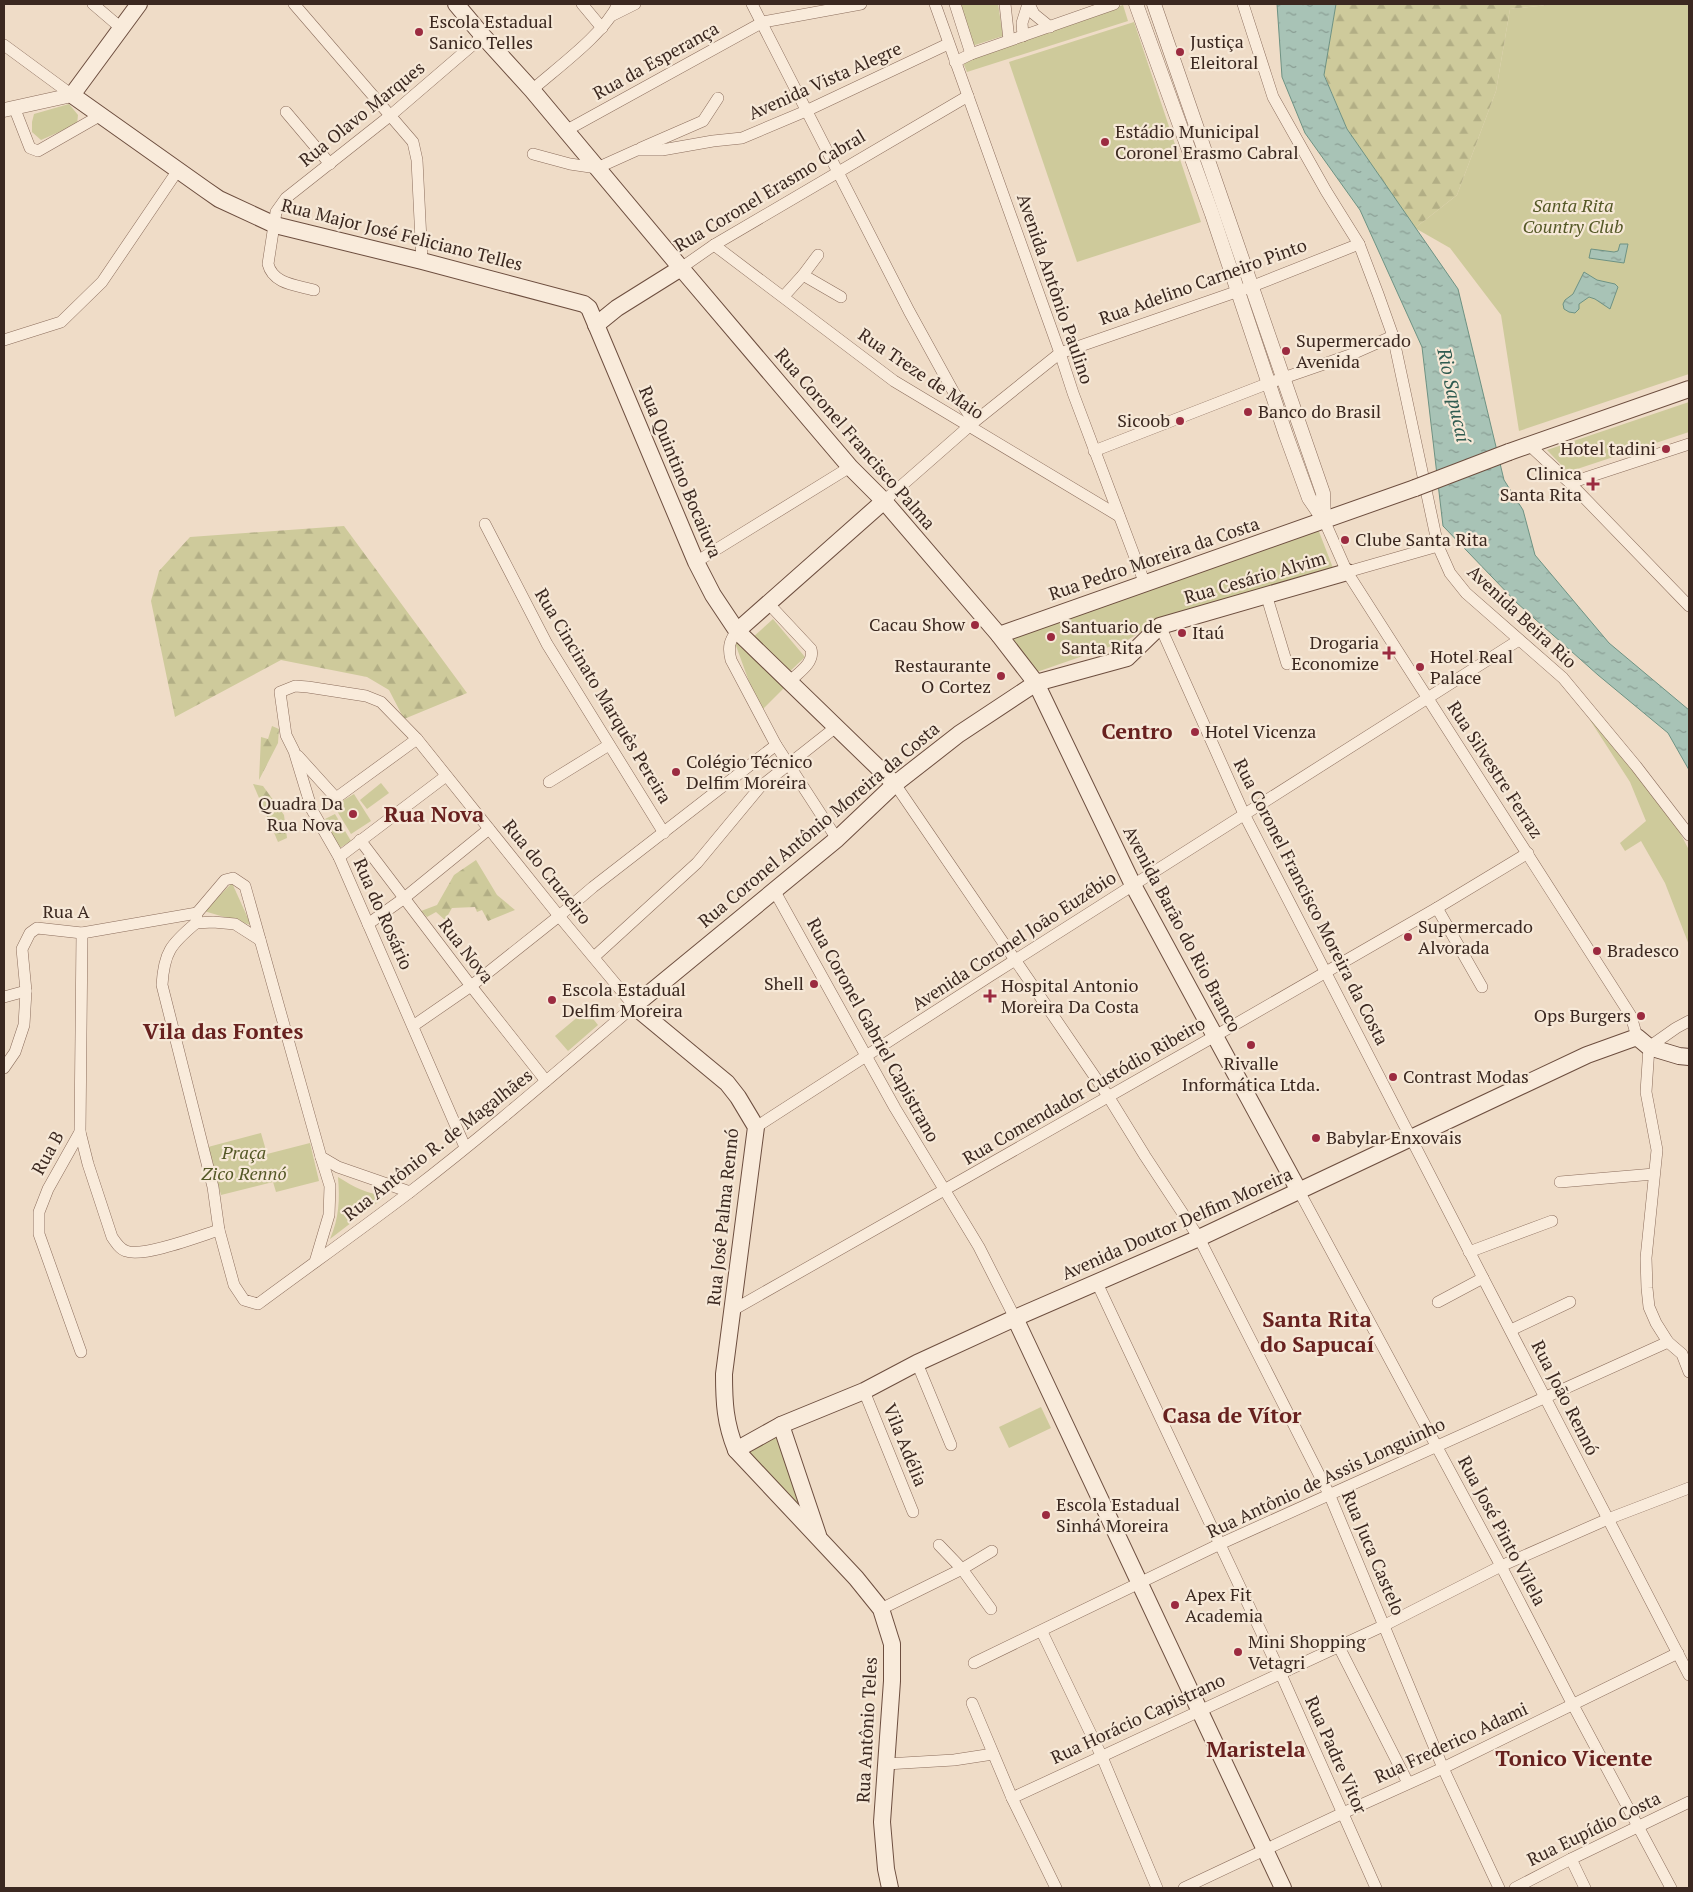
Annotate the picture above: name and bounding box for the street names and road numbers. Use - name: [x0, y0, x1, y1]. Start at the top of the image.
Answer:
- street label: Rua da Esperança: [588, 16, 723, 105]
- street label: Avenida Vista Alegre: [744, 35, 905, 125]
- street label: Rua Olavo Marques: [294, 55, 429, 171]
- street label: Rua Coronel Erasmo Cabral: [670, 124, 869, 257]
- street label: Avenida Antônio Paulino: [1012, 190, 1100, 387]
- street label: Rua Major José Feliciano Telles: [279, 192, 525, 276]
- street label: Rua Adelino Carneiro Pinto: [1095, 232, 1310, 330]
- street label: Rua Treze de Maio: [854, 322, 989, 424]
- street label: Rua Coronel Francisco Palma: [770, 343, 941, 534]
- street label: Rua Quintino Bocaiuva: [634, 382, 728, 561]
- street label: Rua Pedro Moreira da Costa: [1045, 511, 1262, 605]
- street label: Rua Cesário Alvim: [1181, 545, 1329, 609]
- street label: Avenida Beira Rio: [1463, 559, 1583, 673]
- street label: Rua Cincinato Marquês Pereira: [530, 583, 678, 808]
- street label: Rua Silvestre Ferraz: [1442, 696, 1549, 843]
- street label: Rua Coronel Antônio Moreira da Costa: [693, 716, 944, 932]
- street label: Rua Coronel Francisco Moreira da Costa: [1229, 754, 1395, 1049]
- street label: Rua do Cruzeiro: [498, 814, 598, 929]
- street label: Avenida Barão do Rio Branco: [1118, 821, 1248, 1036]
- street label: Rua do Rosário: [349, 854, 419, 973]
- street label: Avenida Coronel João Euzébio: [907, 865, 1120, 1015]
- street label: Rua A: [42, 899, 90, 923]
- street label: Rua Nova: [434, 913, 500, 988]
- street label: Rua Coronel Gabriel Capistrano: [802, 913, 946, 1146]
- street label: Rua Comendador Custódio Ribeiro: [958, 1011, 1209, 1170]
- street label: Rua Antônio R. de Magalhães: [338, 1063, 537, 1226]
- street label: Rua B: [25, 1126, 69, 1179]
- street label: Rua José Palma Rennó: [701, 1127, 743, 1307]
- street label: Avenida Doutor Delfim Moreira: [1057, 1161, 1296, 1285]
- street label: Rua João Rennó: [1527, 1336, 1605, 1459]
- street label: Vila Adélia: [878, 1400, 933, 1490]
- street label: Rua Antônio de Assis Longuinho: [1202, 1411, 1449, 1543]
- street label: Rua José Pinto Vilela: [1453, 1451, 1553, 1610]
- street label: Rua Juca Castelo: [1337, 1487, 1411, 1619]
- street label: Rua Antônio Teles: [850, 1656, 882, 1804]
- street label: Rua Horácio Capistrano: [1046, 1667, 1229, 1769]
- street label: Rua Padre Vitor: [1300, 1692, 1374, 1817]
- street label: Rua Frederico Adami: [1370, 1696, 1531, 1788]
- street label: Rua Eupídio Costa: [1523, 1785, 1664, 1871]

